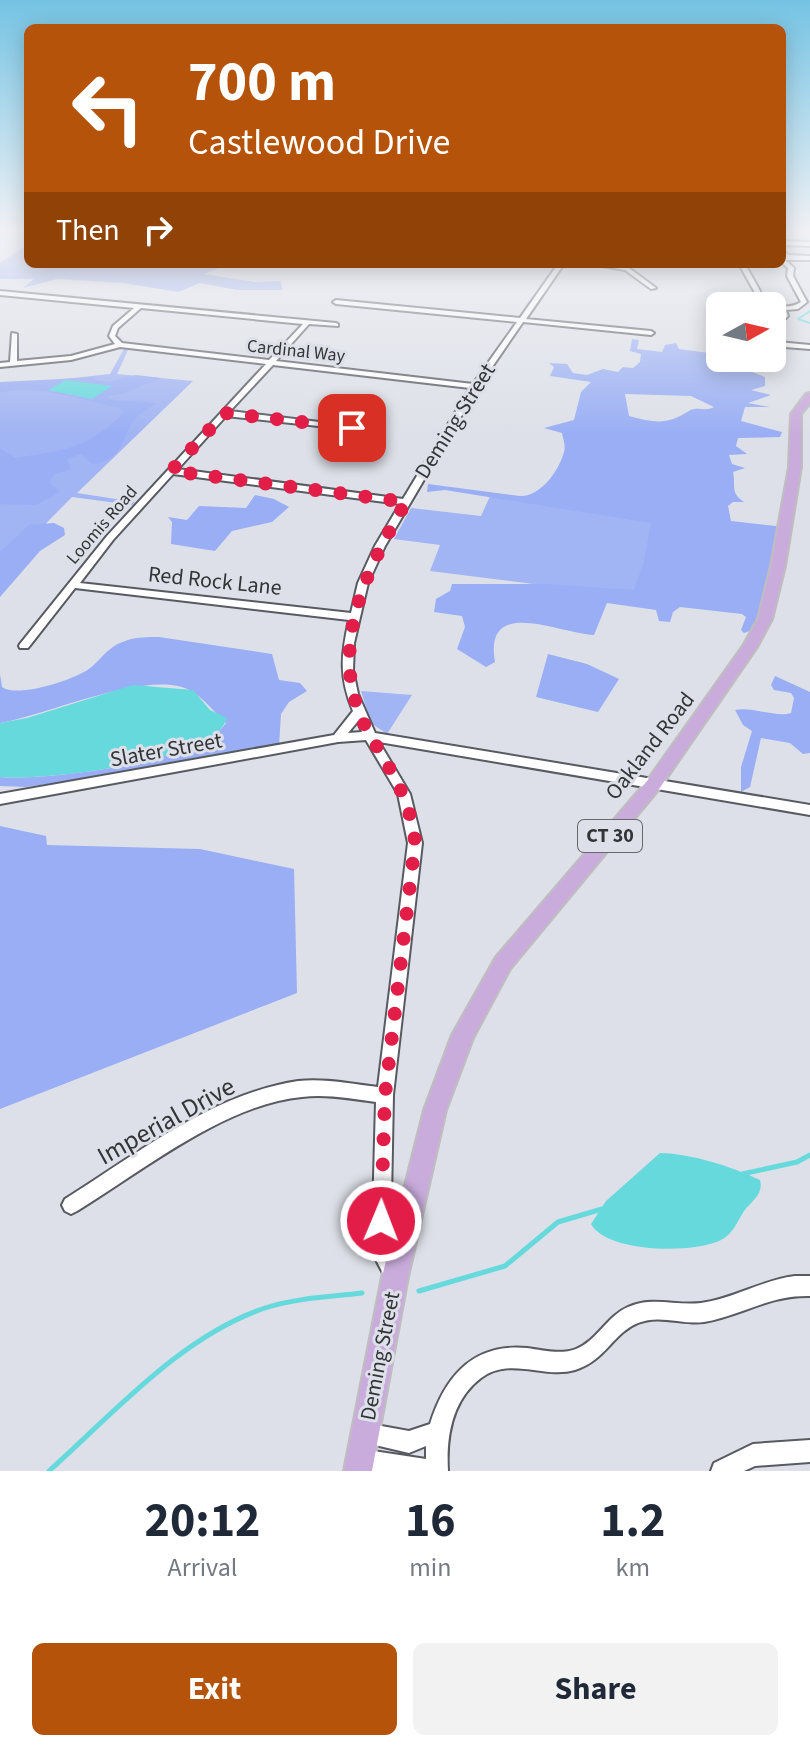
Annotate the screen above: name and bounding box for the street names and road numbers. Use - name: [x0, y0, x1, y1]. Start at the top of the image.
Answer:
- street label: Cardinal Way: [246, 333, 347, 369]
- street label: Deming Street: [407, 357, 504, 485]
- street label: Loomis Road: [61, 480, 143, 570]
- street label: Red Rock Lane: [147, 558, 283, 604]
- street label: Oakland Road: [598, 685, 702, 807]
- street label: Slater Street: [107, 724, 225, 776]
- road number: CT 30: [578, 820, 642, 852]
- street label: Imperial Drive: [90, 1068, 242, 1174]
- street label: Deming Street: [352, 1288, 408, 1423]

